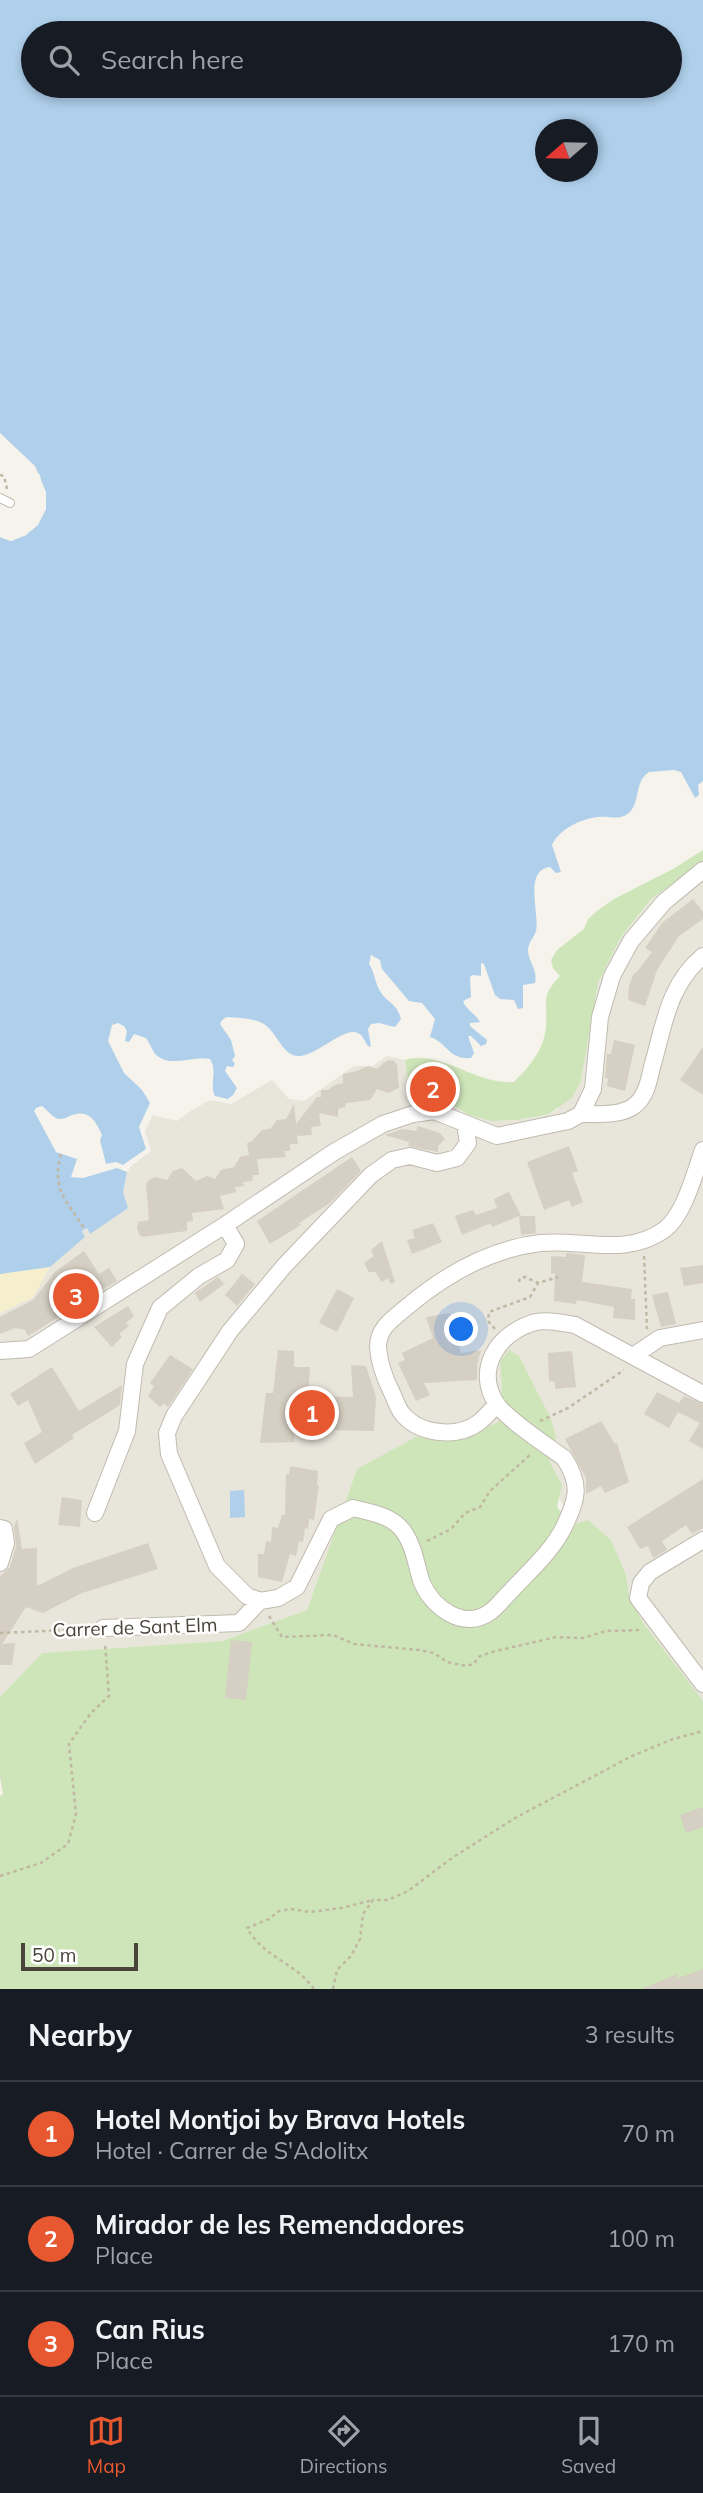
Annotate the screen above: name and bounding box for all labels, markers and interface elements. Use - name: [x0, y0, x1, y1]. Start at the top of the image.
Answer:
- search box: [21, 21, 682, 98]
- icon: search: [45, 41, 83, 79]
- text: Search here: [101, 43, 244, 76]
- north arrow: [535, 119, 598, 182]
- pin: 2: [410, 1063, 456, 1115]
- pin: 3: [53, 1270, 99, 1322]
- your location: [444, 1312, 478, 1346]
- pin: 1: [289, 1387, 335, 1439]
- street label: Carrer de Sant Elm: [52, 1612, 218, 1642]
- scale bar: [21, 1940, 138, 1972]
- text: 50 m: [32, 1943, 76, 1967]
- text: Nearby: [28, 2016, 132, 2054]
- text: 3 results: [585, 2020, 675, 2049]
- text: Hotel Montjoi by Brava Hotels: [95, 2103, 465, 2136]
- text: 1: [44, 2119, 58, 2148]
- text: 70 m: [621, 2119, 675, 2148]
- text: Hotel · Carrer de S'Adolitx: [95, 2136, 368, 2165]
- text: Mirador de les Remendadores: [95, 2208, 465, 2241]
- text: 2: [44, 2224, 58, 2253]
- text: 100 m: [607, 2224, 675, 2253]
- text: Place: [95, 2241, 153, 2270]
- text: Can Rius: [95, 2313, 205, 2346]
- text: 3: [44, 2329, 58, 2358]
- text: 170 m: [607, 2329, 675, 2358]
- text: Place: [95, 2346, 153, 2375]
- tab: Map: [87, 2412, 126, 2478]
- tab: Directions: [300, 2412, 388, 2478]
- tab: Saved: [561, 2412, 616, 2478]

